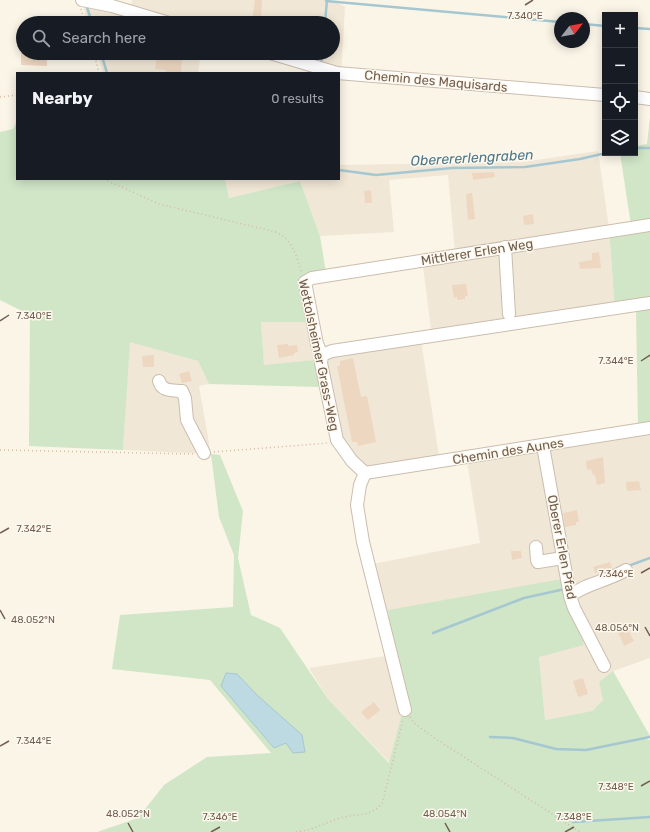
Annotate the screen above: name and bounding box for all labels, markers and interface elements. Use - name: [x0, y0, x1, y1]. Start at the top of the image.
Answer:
- text: 7.340°E: [507, 10, 543, 22]
- north arrow: [554, 12, 590, 48]
- map controls: [602, 12, 638, 156]
- button: +: [602, 12, 638, 48]
- search box: [16, 16, 340, 60]
- icon: search: [30, 27, 52, 49]
- text: Search here: [62, 29, 146, 47]
- button: −: [602, 48, 638, 84]
- street label: Chemin des Maquisards: [364, 67, 509, 95]
- button: locate: [602, 84, 638, 120]
- text: Nearby: [32, 88, 93, 108]
- text: 0 results: [271, 91, 324, 106]
- button: layers: [602, 120, 638, 156]
- water label: Oberererlengraben: [410, 146, 534, 170]
- street label: Mittlerer Erlen Weg: [420, 236, 534, 269]
- street label: Wettolsheimer Grass-Weg: [295, 278, 342, 433]
- text: 7.340°E: [16, 310, 52, 322]
- text: 7.344°E: [598, 355, 634, 367]
- street label: Chemin des Aunes: [451, 435, 565, 467]
- street label: Oberer Erlen Pfad: [545, 493, 579, 601]
- text: 7.342°E: [16, 523, 52, 535]
- text: 7.346°E: [598, 568, 634, 580]
- text: 48.052°N: [11, 614, 55, 626]
- text: 48.056°N: [595, 622, 639, 634]
- text: 7.344°E: [16, 735, 52, 747]
- text: 7.348°E: [598, 781, 634, 793]
- text: 48.052°N: [106, 808, 150, 820]
- text: 48.054°N: [423, 808, 467, 820]
- text: 7.346°E: [202, 811, 238, 823]
- text: 7.348°E: [556, 811, 592, 823]

